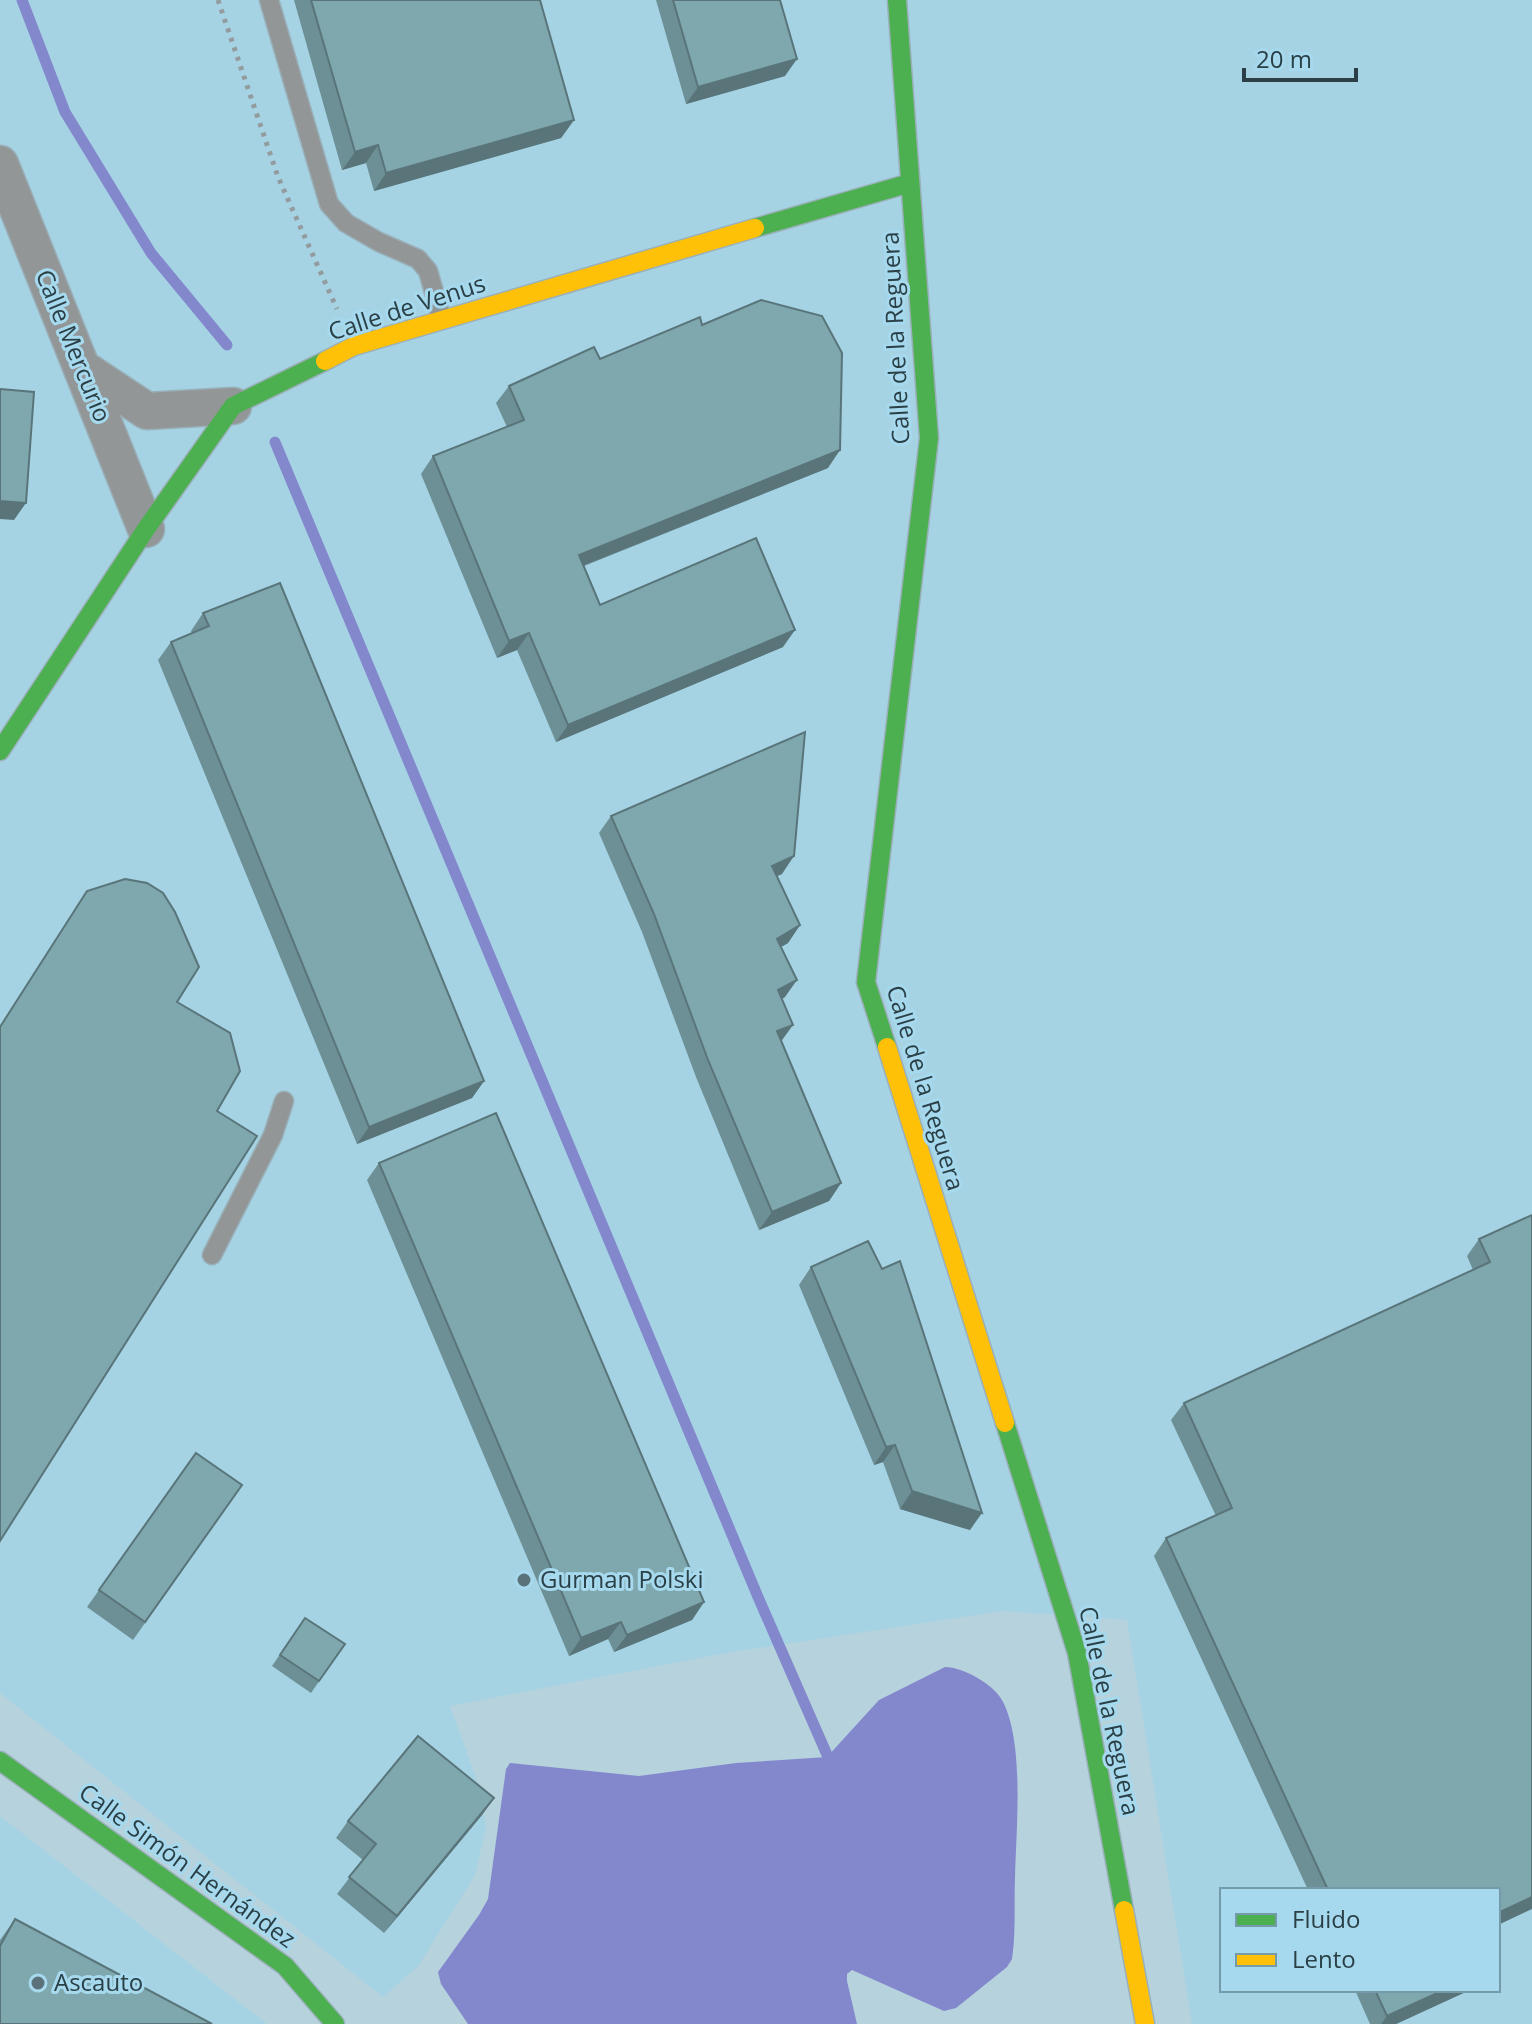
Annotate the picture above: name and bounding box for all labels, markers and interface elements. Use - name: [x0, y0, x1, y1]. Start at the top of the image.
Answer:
- scale bar: [1244, 32, 1356, 82]
- text: 20 m: [1256, 42, 1312, 75]
- street label: Calle de la Reguera: [872, 231, 917, 445]
- street label: Calle Mercurio: [29, 264, 120, 427]
- street label: Calle de Venus: [324, 266, 489, 348]
- street label: Calle de la Reguera: [880, 981, 973, 1194]
- place label: Gurman Polski: [540, 1562, 704, 1595]
- marker: Gurman Polski: [515, 1571, 533, 1589]
- street label: Calle de la Reguera: [1072, 1603, 1149, 1818]
- street label: Calle Simón Hernández: [73, 1775, 303, 1955]
- legend: [1220, 1888, 1500, 1992]
- text: Fluido: [1292, 1902, 1360, 1935]
- text: Lento: [1292, 1942, 1356, 1975]
- place label: Ascauto: [54, 1965, 143, 1998]
- marker: Ascauto: [29, 1974, 47, 1992]

